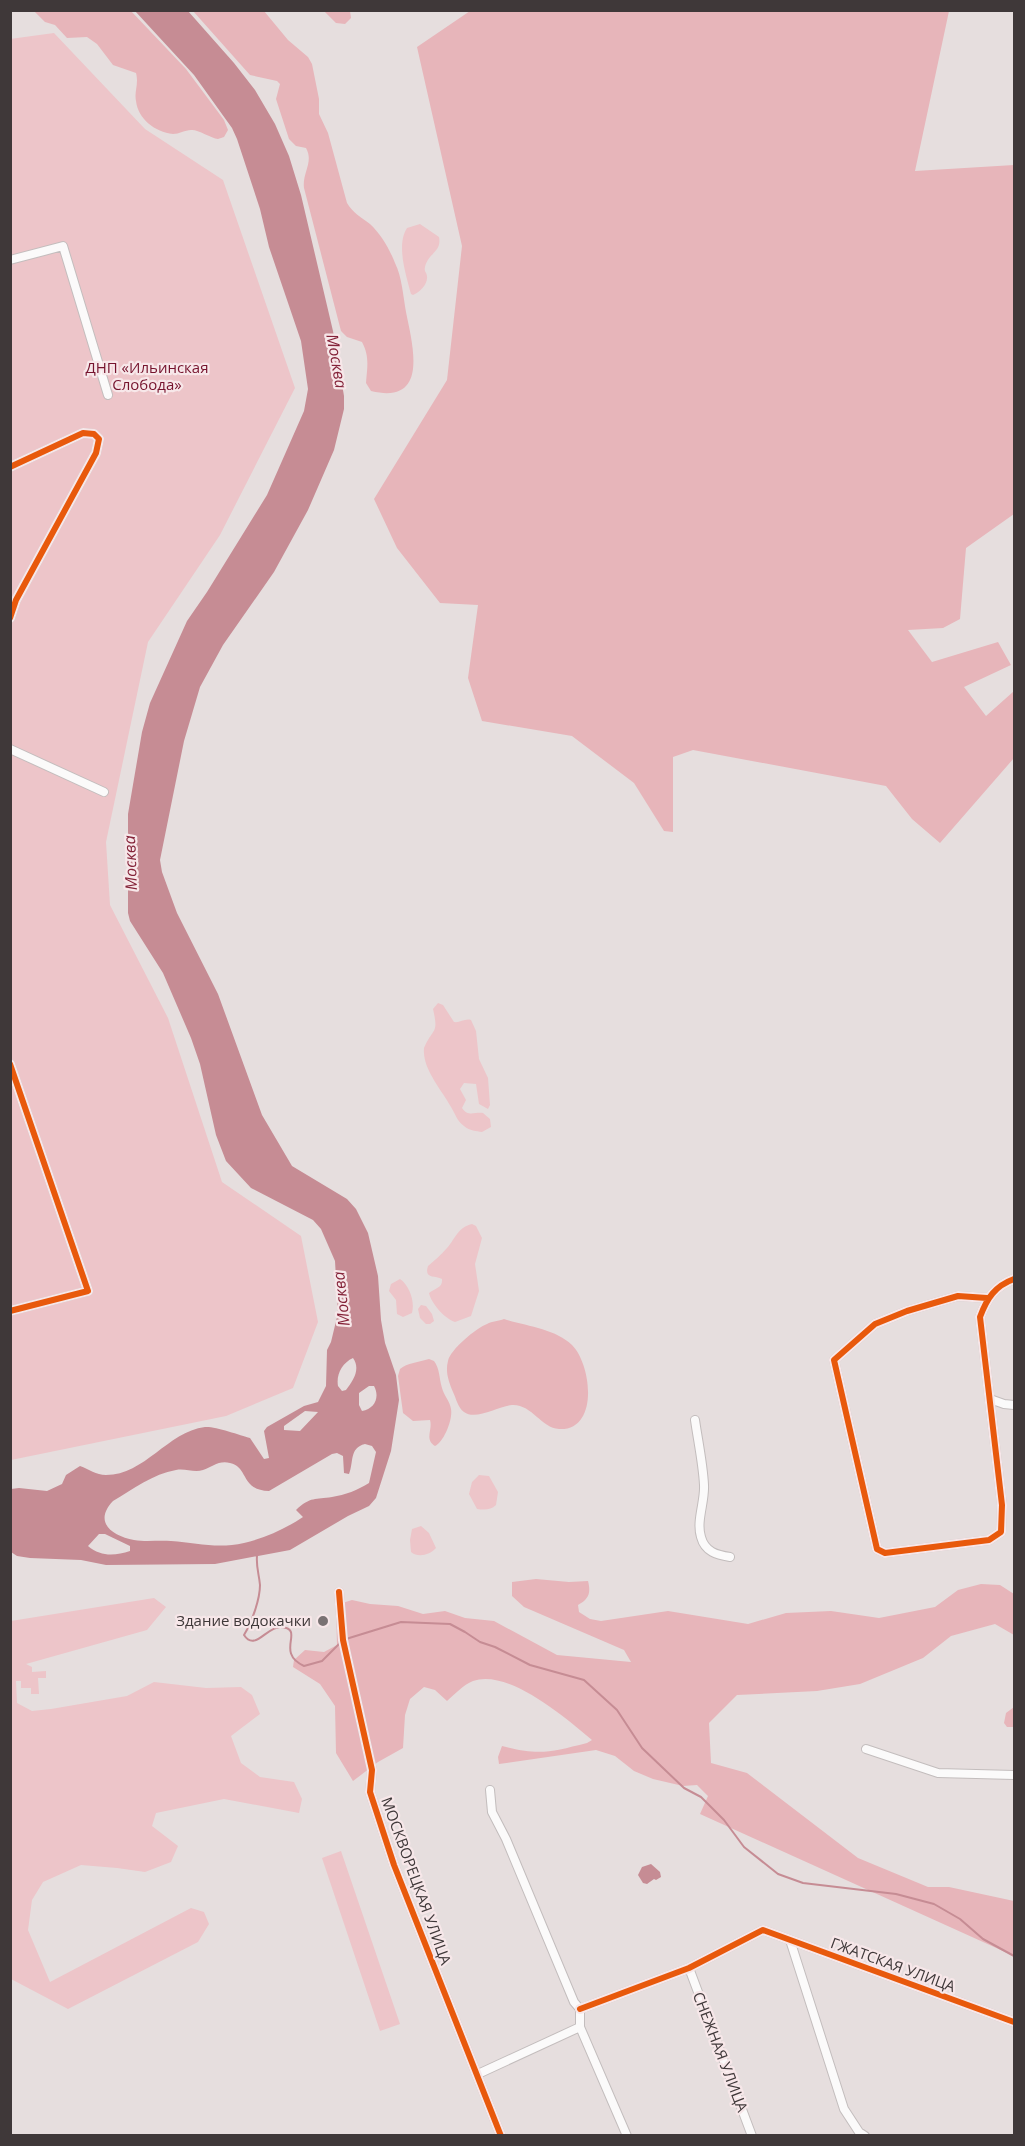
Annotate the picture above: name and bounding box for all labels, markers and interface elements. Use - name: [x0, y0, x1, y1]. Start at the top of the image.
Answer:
- water label: Москва: [321, 332, 353, 390]
- park label: ДНП «Ильинская Слобода»: [85, 357, 209, 394]
- water label: Москва: [118, 835, 142, 891]
- water label: Москва: [327, 1271, 355, 1327]
- place label: Здание водокачки: [176, 1610, 311, 1630]
- marker: Здание водокачки: [316, 1614, 330, 1628]
- street label: МОСКВОРЕЦКАЯ УЛИЦА: [377, 1794, 457, 1968]
- street label: ГЖАТСКАЯ УЛИЦА: [828, 1932, 959, 1996]
- street label: СНЕЖНАЯ УЛИЦА: [689, 1989, 753, 2115]

